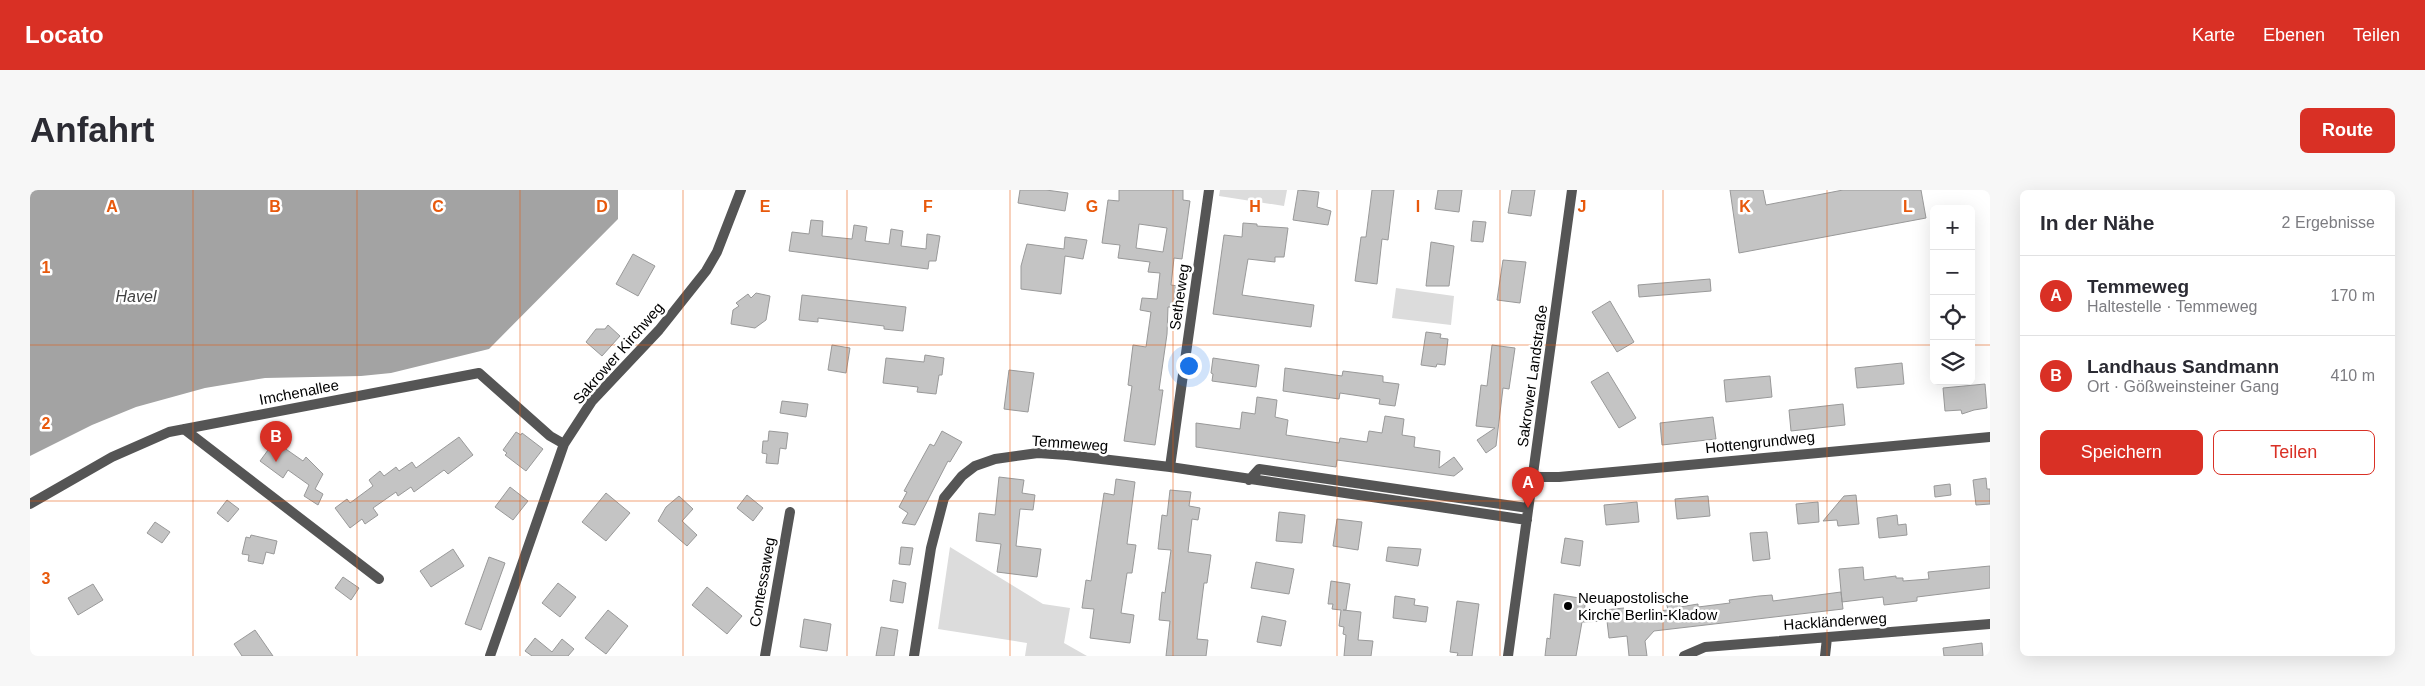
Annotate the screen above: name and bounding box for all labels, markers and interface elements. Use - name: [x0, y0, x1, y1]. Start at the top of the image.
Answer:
- text: Locato: [25, 21, 104, 48]
- text: Karte: [2192, 25, 2235, 45]
- text: Ebenen: [2263, 25, 2325, 45]
- text: Teilen: [2353, 25, 2400, 45]
- button: Route: [2300, 108, 2395, 153]
- text: Anfahrt: [30, 110, 154, 149]
- text: A: [106, 198, 118, 215]
- text: B: [269, 198, 281, 215]
- text: C: [432, 198, 444, 215]
- text: D: [596, 198, 608, 215]
- text: E: [760, 198, 771, 215]
- text: F: [923, 198, 933, 215]
- text: G: [1086, 198, 1098, 215]
- text: H: [1249, 198, 1261, 215]
- text: I: [1416, 198, 1420, 215]
- text: J: [1578, 198, 1586, 215]
- text: K: [1739, 198, 1751, 215]
- text: L: [1903, 198, 1913, 215]
- map controls: [1930, 205, 1975, 385]
- button: +: [1930, 205, 1975, 250]
- text: In der Nähe: [2040, 211, 2154, 234]
- text: 2 Ergebnisse: [2282, 214, 2375, 231]
- button: −: [1930, 250, 1975, 295]
- text: 1: [42, 259, 51, 276]
- street label: Setheweg: [1166, 263, 1192, 331]
- text: Temmeweg: [2087, 276, 2189, 297]
- text: A: [2050, 287, 2062, 304]
- text: 170 m: [2331, 287, 2375, 304]
- water label: Havel: [116, 288, 157, 305]
- button: locate: [1930, 295, 1975, 340]
- text: Haltestelle · Temmeweg: [2087, 298, 2257, 315]
- street label: Sakrower Kirchweg: [569, 299, 667, 407]
- street label: Sakrower Landstraße: [1514, 304, 1550, 448]
- button: layers: [1930, 340, 1975, 385]
- your location: [1176, 353, 1202, 379]
- text: Landhaus Sandmann: [2087, 356, 2279, 377]
- text: B: [2050, 367, 2062, 384]
- text: 410 m: [2331, 367, 2375, 384]
- street label: Imchenallee: [258, 376, 340, 408]
- text: Ort · Gößweinsteiner Gang: [2087, 378, 2279, 395]
- text: 2: [42, 415, 51, 432]
- pin: B: [260, 421, 292, 462]
- street label: Hottengrundweg: [1704, 428, 1816, 456]
- button: Speichern: [2040, 430, 2203, 475]
- button: Teilen: [2213, 430, 2375, 475]
- street label: Temmeweg: [1031, 432, 1109, 454]
- pin: A: [1512, 467, 1544, 508]
- street label: Contessaweg: [746, 536, 778, 628]
- text: 3: [42, 570, 51, 587]
- place label: Neuapostolische Kirche Berlin-Kladow: [1578, 589, 1717, 623]
- marker: Neuapostolische Kirche Berlin-Kladow: [1562, 600, 1574, 612]
- street label: Hackländerweg: [1783, 609, 1887, 633]

